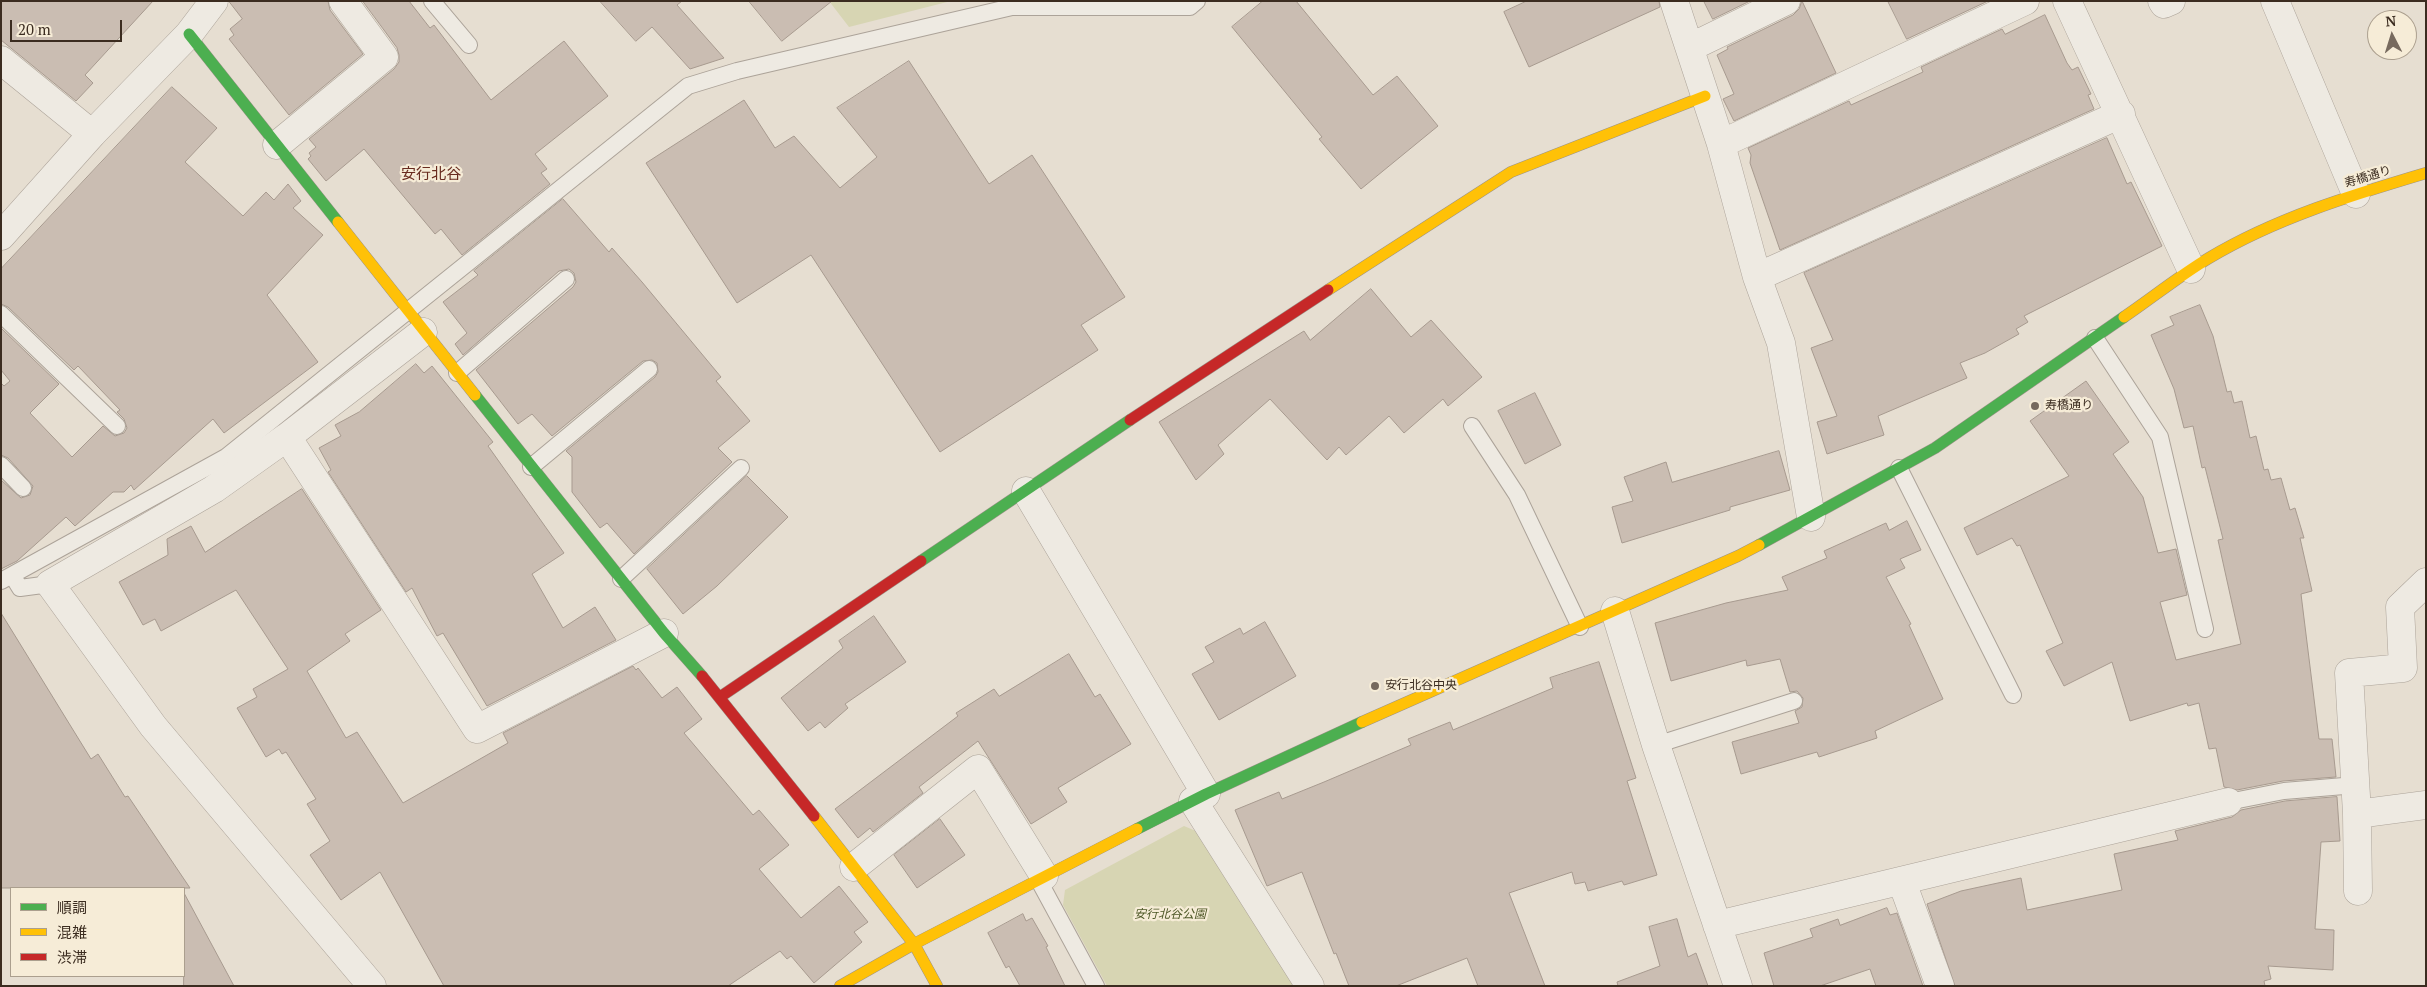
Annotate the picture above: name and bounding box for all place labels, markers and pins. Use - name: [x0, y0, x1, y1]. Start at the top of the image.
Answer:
- place label: 寿橋通り: [2045, 399, 2093, 413]
- marker: 寿橋通り: [2029, 400, 2041, 412]
- place label: 安行北谷中央: [1385, 679, 1457, 693]
- marker: 安行北谷中央: [1369, 680, 1381, 692]

